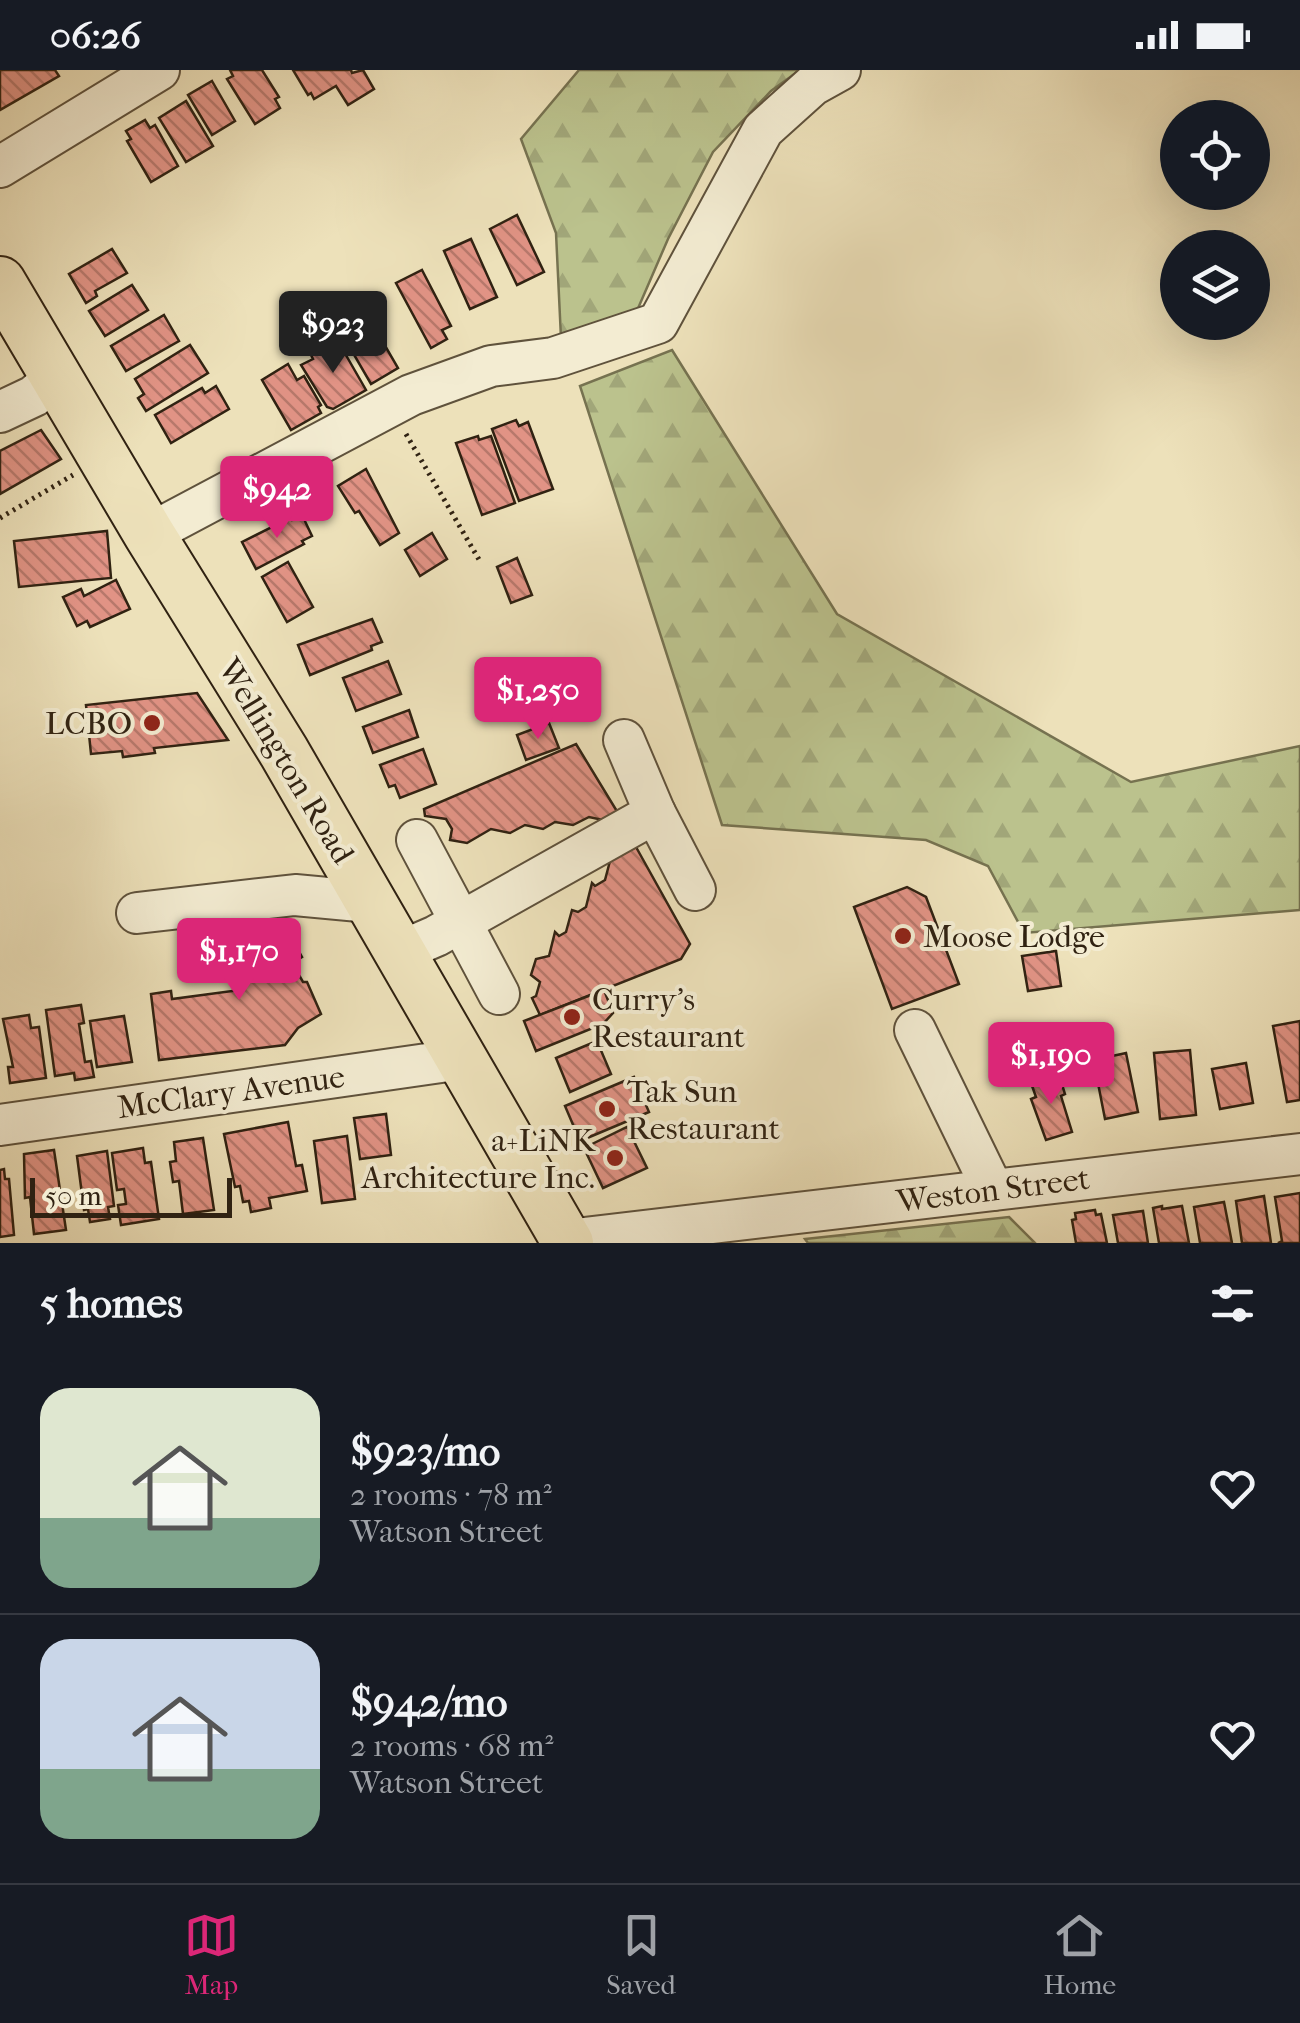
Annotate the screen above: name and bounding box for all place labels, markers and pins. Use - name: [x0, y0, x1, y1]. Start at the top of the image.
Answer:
- pin: $923: [274, 291, 392, 376]
- pin: $942: [218, 456, 336, 541]
- pin: $1,250: [457, 657, 619, 742]
- place label: LCBO: [45, 705, 132, 742]
- marker: LCBO: [141, 712, 163, 734]
- pin: $1,170: [158, 918, 320, 1003]
- place label: Moose Lodge: [923, 918, 1105, 955]
- marker: Moose Lodge: [892, 925, 914, 947]
- place label: Curry's Restaurant: [592, 981, 745, 1055]
- marker: Curry's Restaurant: [561, 1006, 583, 1028]
- pin: $1,190: [970, 1022, 1132, 1107]
- place label: Tak Sun Restaurant: [627, 1073, 780, 1147]
- marker: Tak Sun Restaurant: [596, 1098, 618, 1120]
- place label: a+LiNK Architecture Inc.: [359, 1122, 597, 1196]
- marker: a+LiNK Architecture Inc.: [604, 1147, 626, 1169]

